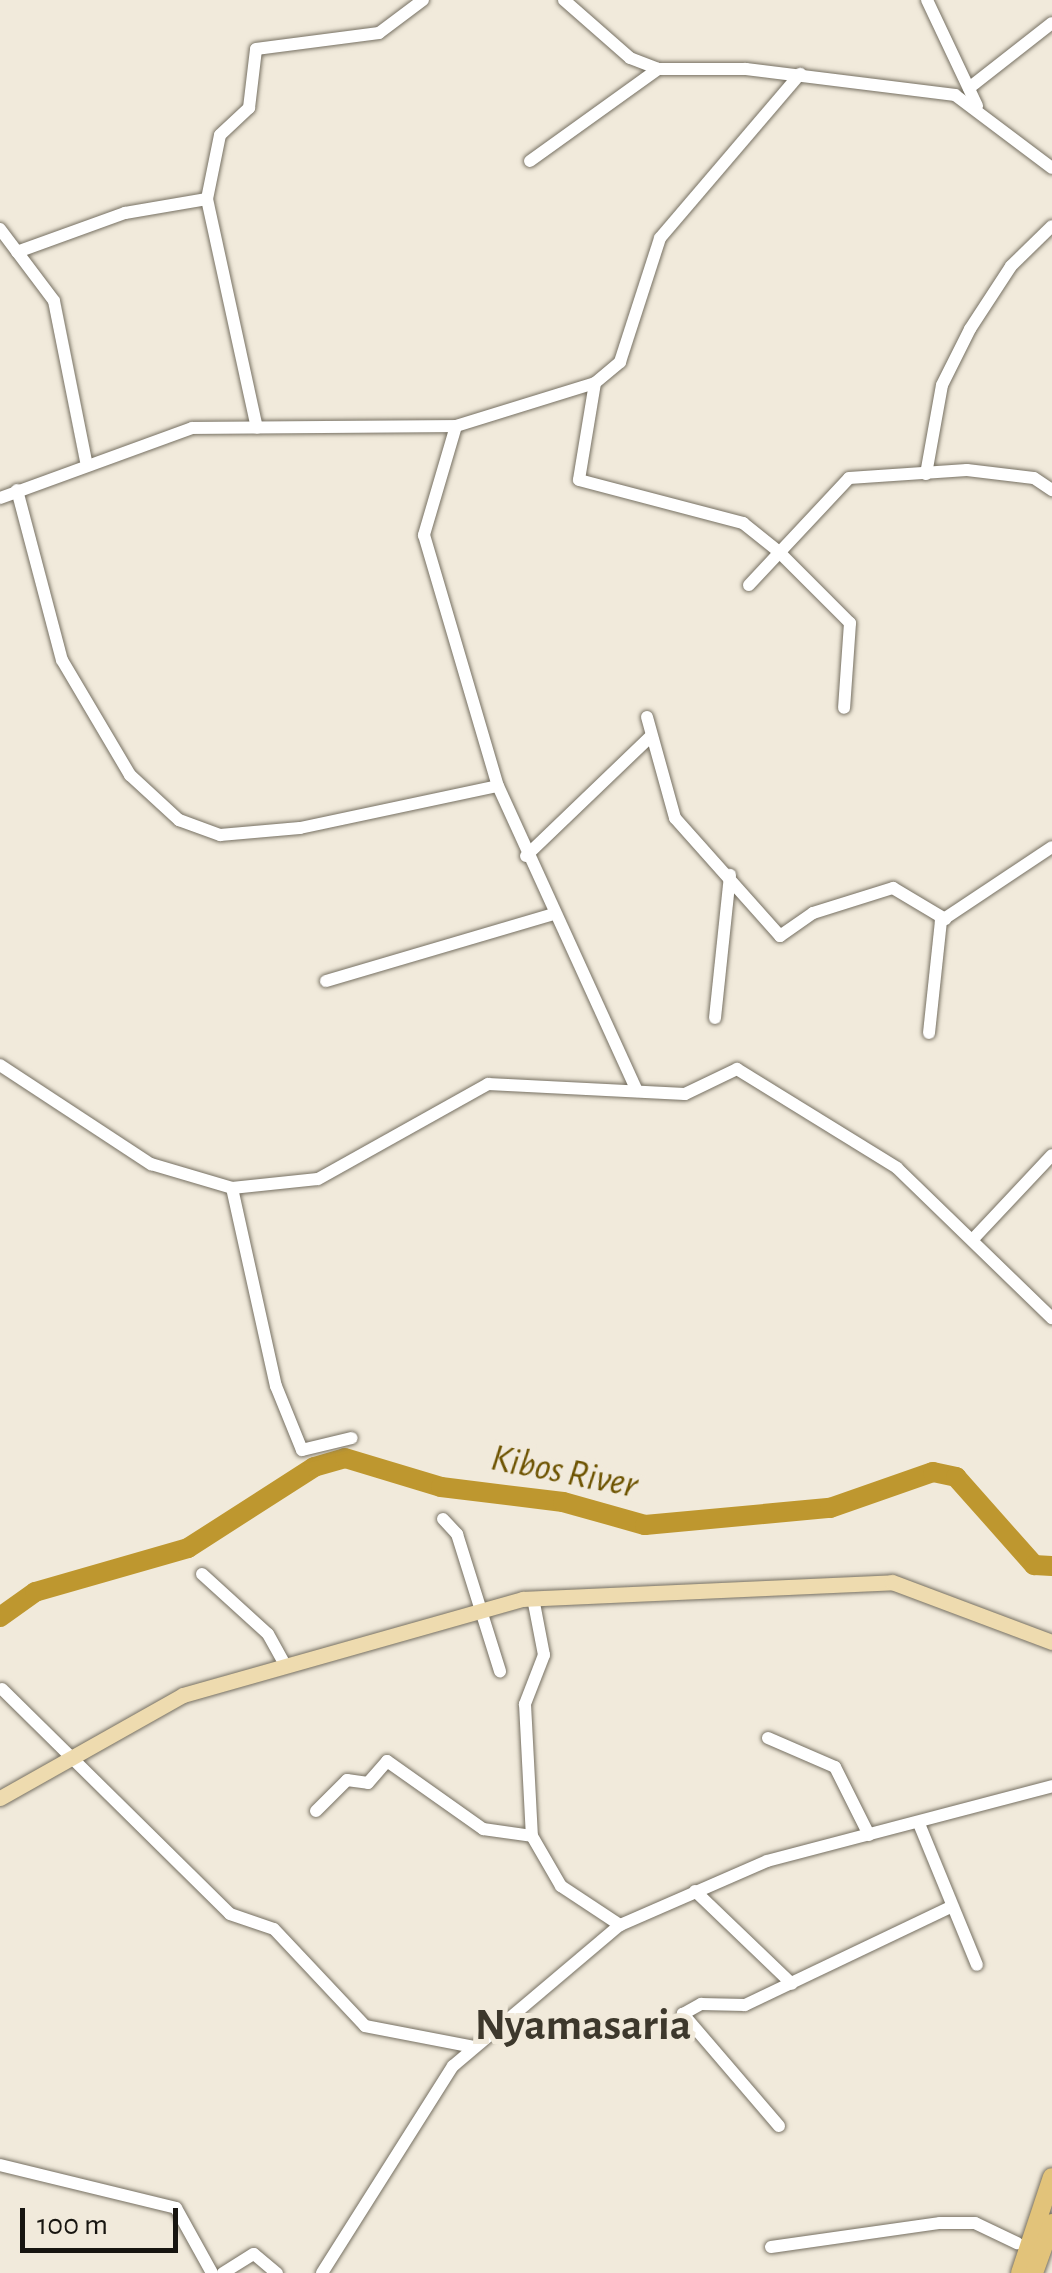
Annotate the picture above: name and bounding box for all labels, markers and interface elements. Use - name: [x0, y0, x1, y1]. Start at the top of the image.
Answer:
- water label: Kibos River: [487, 1436, 641, 1510]
- district label: Nyamasaria: [475, 1999, 691, 2053]
- scale bar: [25, 2188, 182, 2250]
- text: 100 m: [37, 2210, 108, 2240]

